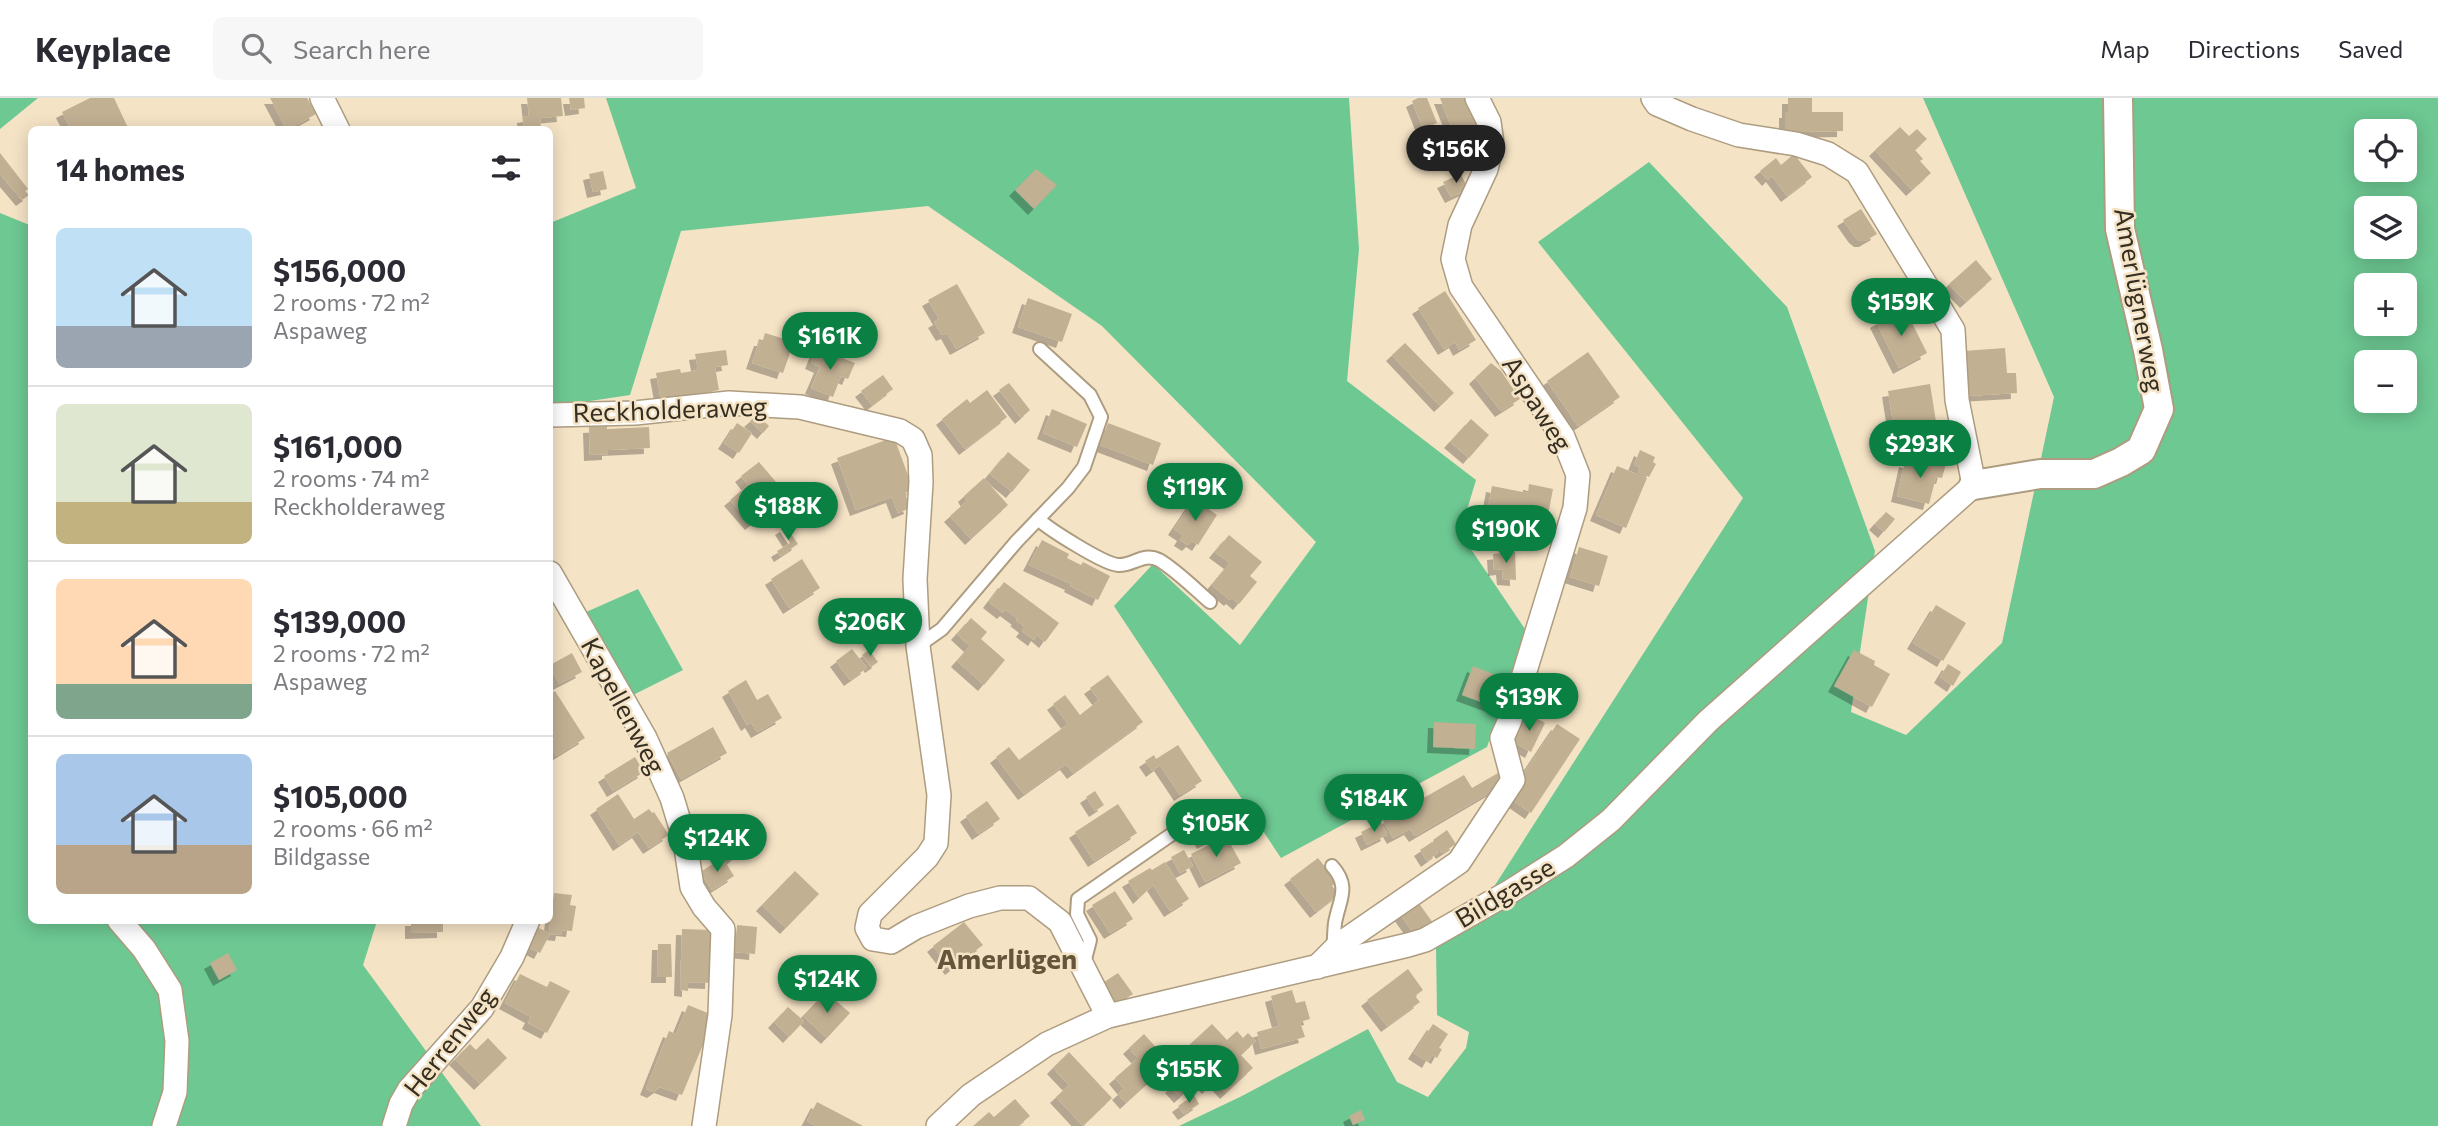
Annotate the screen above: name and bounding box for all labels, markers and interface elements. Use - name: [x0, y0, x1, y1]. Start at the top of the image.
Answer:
- search box: [213, 17, 703, 80]
- text: Keyplace: [35, 28, 171, 69]
- icon: search: [237, 29, 275, 67]
- text: Search here: [293, 33, 430, 64]
- text: Map: [2100, 34, 2150, 63]
- text: Directions: [2188, 34, 2300, 63]
- text: Saved: [2338, 34, 2403, 63]
- map controls: [2354, 119, 2417, 413]
- button: locate: [2354, 119, 2417, 182]
- pin: $156K: [1407, 126, 1505, 185]
- text: $156K: [1422, 134, 1490, 162]
- icon: filters: [487, 149, 525, 187]
- text: 14 homes: [56, 150, 185, 187]
- button: layers: [2354, 196, 2417, 259]
- street label: Amerlügnerweg: [2109, 205, 2172, 395]
- text: $156,000: [273, 251, 406, 288]
- icon: home: [112, 256, 196, 340]
- button: +: [2354, 273, 2417, 336]
- pin: $159K: [1852, 278, 1950, 338]
- text: $159K: [1867, 287, 1935, 315]
- text: 2 rooms · 72 m²: [273, 288, 430, 316]
- pin: $161K: [781, 313, 879, 372]
- text: Aspaweg: [273, 316, 367, 344]
- text: $161K: [798, 321, 862, 349]
- street label: Aspaweg: [1497, 350, 1580, 457]
- button: −: [2354, 350, 2417, 413]
- street label: Reckholderaweg: [572, 390, 768, 427]
- pin: $293K: [1871, 420, 1969, 480]
- text: $161,000: [273, 427, 403, 464]
- text: $293K: [1885, 429, 1955, 457]
- icon: home: [112, 432, 196, 516]
- text: 2 rooms · 74 m²: [273, 464, 429, 492]
- pin: $119K: [1146, 464, 1244, 523]
- text: $119K: [1163, 472, 1227, 500]
- pin: $188K: [739, 482, 837, 542]
- text: $188K: [754, 491, 822, 519]
- text: Reckholderaweg: [273, 492, 445, 520]
- pin: $190K: [1457, 505, 1555, 565]
- text: $190K: [1471, 514, 1541, 542]
- pin: $206K: [821, 598, 919, 658]
- text: $139,000: [273, 602, 406, 639]
- icon: home: [112, 607, 196, 691]
- text: $206K: [834, 607, 906, 635]
- street label: Kapellenweg: [575, 632, 673, 779]
- text: 2 rooms · 72 m²: [273, 639, 430, 667]
- text: Aspaweg: [273, 667, 367, 695]
- pin: $139K: [1480, 674, 1578, 733]
- text: $139K: [1495, 682, 1563, 710]
- pin: $184K: [1325, 774, 1423, 834]
- text: $105,000: [273, 777, 408, 814]
- icon: home: [112, 782, 196, 866]
- text: $184K: [1340, 783, 1408, 811]
- pin: $105K: [1167, 800, 1265, 859]
- text: $105K: [1182, 808, 1250, 836]
- text: 2 rooms · 66 m²: [273, 814, 433, 842]
- pin: $124K: [668, 814, 766, 874]
- text: $124K: [684, 823, 750, 851]
- text: Bildgasse: [273, 842, 370, 870]
- street label: Bildgasse: [1449, 850, 1559, 933]
- district label: Amerlügen: [937, 941, 1077, 975]
- pin: $124K: [778, 956, 876, 1015]
- text: $124K: [794, 964, 860, 992]
- street label: Herrenweg: [397, 980, 501, 1102]
- pin: $155K: [1140, 1046, 1238, 1105]
- text: $155K: [1156, 1054, 1222, 1082]

